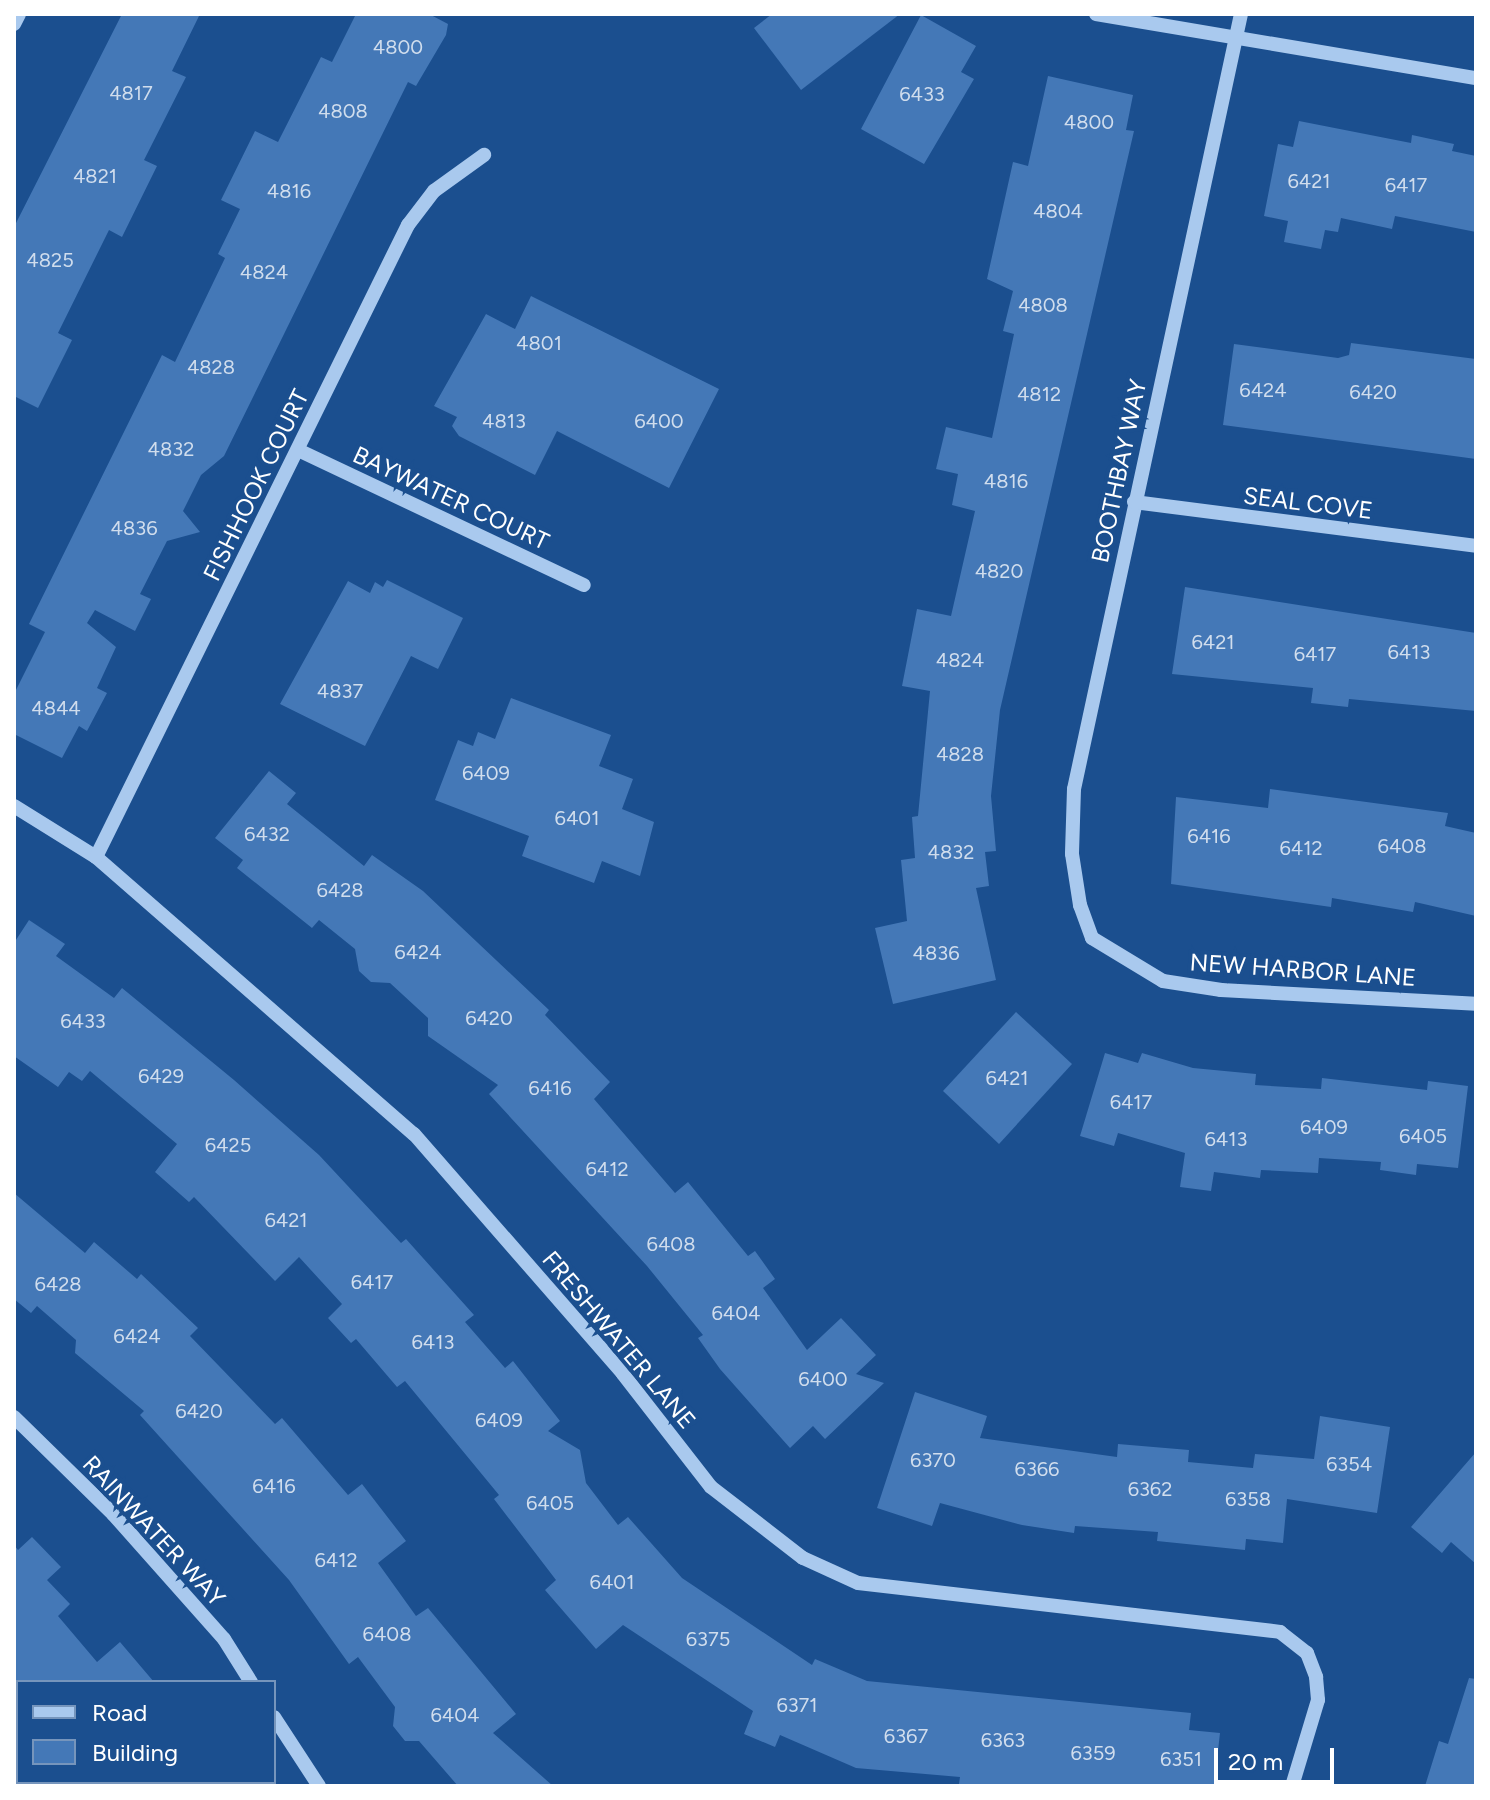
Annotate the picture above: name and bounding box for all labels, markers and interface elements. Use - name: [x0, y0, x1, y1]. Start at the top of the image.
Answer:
- house number: 4800: [373, 35, 423, 59]
- house number: 4817: [109, 81, 153, 105]
- house number: 6433: [899, 82, 945, 106]
- house number: 4808: [318, 99, 368, 123]
- house number: 4800: [1064, 110, 1114, 134]
- house number: 4821: [73, 164, 117, 188]
- house number: 6421: [1287, 169, 1331, 193]
- house number: 6417: [1385, 173, 1427, 197]
- house number: 4816: [267, 179, 311, 203]
- house number: 4804: [1033, 199, 1083, 223]
- house number: 4825: [26, 248, 74, 272]
- house number: 4824: [240, 260, 288, 284]
- house number: 4808: [1018, 293, 1068, 317]
- house number: 4801: [516, 331, 562, 355]
- house number: 4828: [187, 355, 235, 379]
- street label: BOOTHBAY WAY: [1085, 377, 1153, 565]
- house number: 6424: [1239, 378, 1287, 402]
- house number: 6420: [1349, 380, 1397, 404]
- house number: 4812: [1017, 382, 1061, 406]
- street label: FISHHOOK COURT: [197, 385, 315, 585]
- house number: 4813: [482, 409, 526, 433]
- house number: 6400: [634, 409, 684, 433]
- house number: 4832: [148, 437, 194, 461]
- street label: BAYWATER COURT: [348, 440, 554, 556]
- house number: 4816: [984, 469, 1028, 493]
- street label: SEAL COVE: [1242, 481, 1374, 525]
- house number: 4836: [111, 516, 157, 540]
- house number: 4820: [975, 559, 1023, 583]
- house number: 6421: [1191, 630, 1235, 654]
- house number: 6413: [1388, 640, 1430, 664]
- house number: 6417: [1294, 642, 1336, 666]
- house number: 4824: [936, 648, 984, 672]
- house number: 4837: [317, 679, 363, 703]
- house number: 4844: [31, 696, 81, 720]
- house number: 4828: [936, 742, 984, 766]
- house number: 6409: [462, 761, 510, 785]
- house number: 6401: [555, 806, 599, 830]
- house number: 6432: [244, 822, 290, 846]
- house number: 6416: [1187, 824, 1231, 848]
- house number: 6408: [1378, 834, 1426, 858]
- house number: 6412: [1279, 836, 1323, 860]
- house number: 4832: [928, 840, 974, 864]
- house number: 6428: [316, 878, 364, 902]
- house number: 6424: [394, 940, 442, 964]
- house number: 4836: [913, 941, 959, 965]
- street label: NEW HARBOR LANE: [1189, 948, 1417, 992]
- house number: 6420: [465, 1006, 513, 1030]
- house number: 6433: [60, 1009, 106, 1033]
- house number: 6429: [138, 1064, 184, 1088]
- house number: 6421: [985, 1066, 1029, 1090]
- house number: 6416: [528, 1076, 572, 1100]
- house number: 6417: [1110, 1090, 1152, 1114]
- house number: 6409: [1300, 1115, 1348, 1139]
- house number: 6405: [1399, 1124, 1447, 1148]
- house number: 6413: [1205, 1127, 1247, 1151]
- house number: 6425: [205, 1133, 251, 1157]
- house number: 6412: [585, 1157, 629, 1181]
- house number: 6421: [264, 1208, 308, 1232]
- house number: 6408: [647, 1232, 695, 1256]
- street label: FRESHWATER LANE: [536, 1245, 702, 1435]
- house number: 6417: [351, 1270, 393, 1294]
- house number: 6428: [34, 1272, 82, 1296]
- house number: 6404: [712, 1301, 760, 1325]
- house number: 6424: [113, 1324, 161, 1348]
- house number: 6413: [412, 1330, 454, 1354]
- house number: 6400: [798, 1367, 848, 1391]
- house number: 6420: [175, 1399, 223, 1423]
- house number: 6409: [475, 1408, 523, 1432]
- house number: 6370: [910, 1448, 956, 1472]
- street label: RAINWATER WAY: [77, 1450, 231, 1612]
- house number: 6354: [1326, 1452, 1372, 1476]
- house number: 6366: [1015, 1457, 1059, 1481]
- house number: 6416: [252, 1474, 296, 1498]
- house number: 6362: [1128, 1477, 1172, 1501]
- house number: 6358: [1225, 1487, 1271, 1511]
- house number: 6405: [526, 1491, 574, 1515]
- house number: 6412: [314, 1548, 358, 1572]
- house number: 6401: [590, 1570, 634, 1594]
- house number: 6408: [363, 1622, 411, 1646]
- house number: 6375: [686, 1627, 730, 1651]
- legend: [16, 1680, 276, 1784]
- house number: 6371: [776, 1693, 818, 1717]
- text: Road: [92, 1698, 147, 1727]
- house number: 6404: [431, 1703, 479, 1727]
- house number: 6367: [884, 1724, 928, 1748]
- house number: 6363: [981, 1728, 1025, 1752]
- scale bar: [1218, 1732, 1338, 1782]
- text: Building: [92, 1738, 178, 1767]
- house number: 6359: [1070, 1741, 1116, 1765]
- house number: 6351: [1160, 1747, 1202, 1771]
- text: 20 m: [1228, 1747, 1283, 1776]

